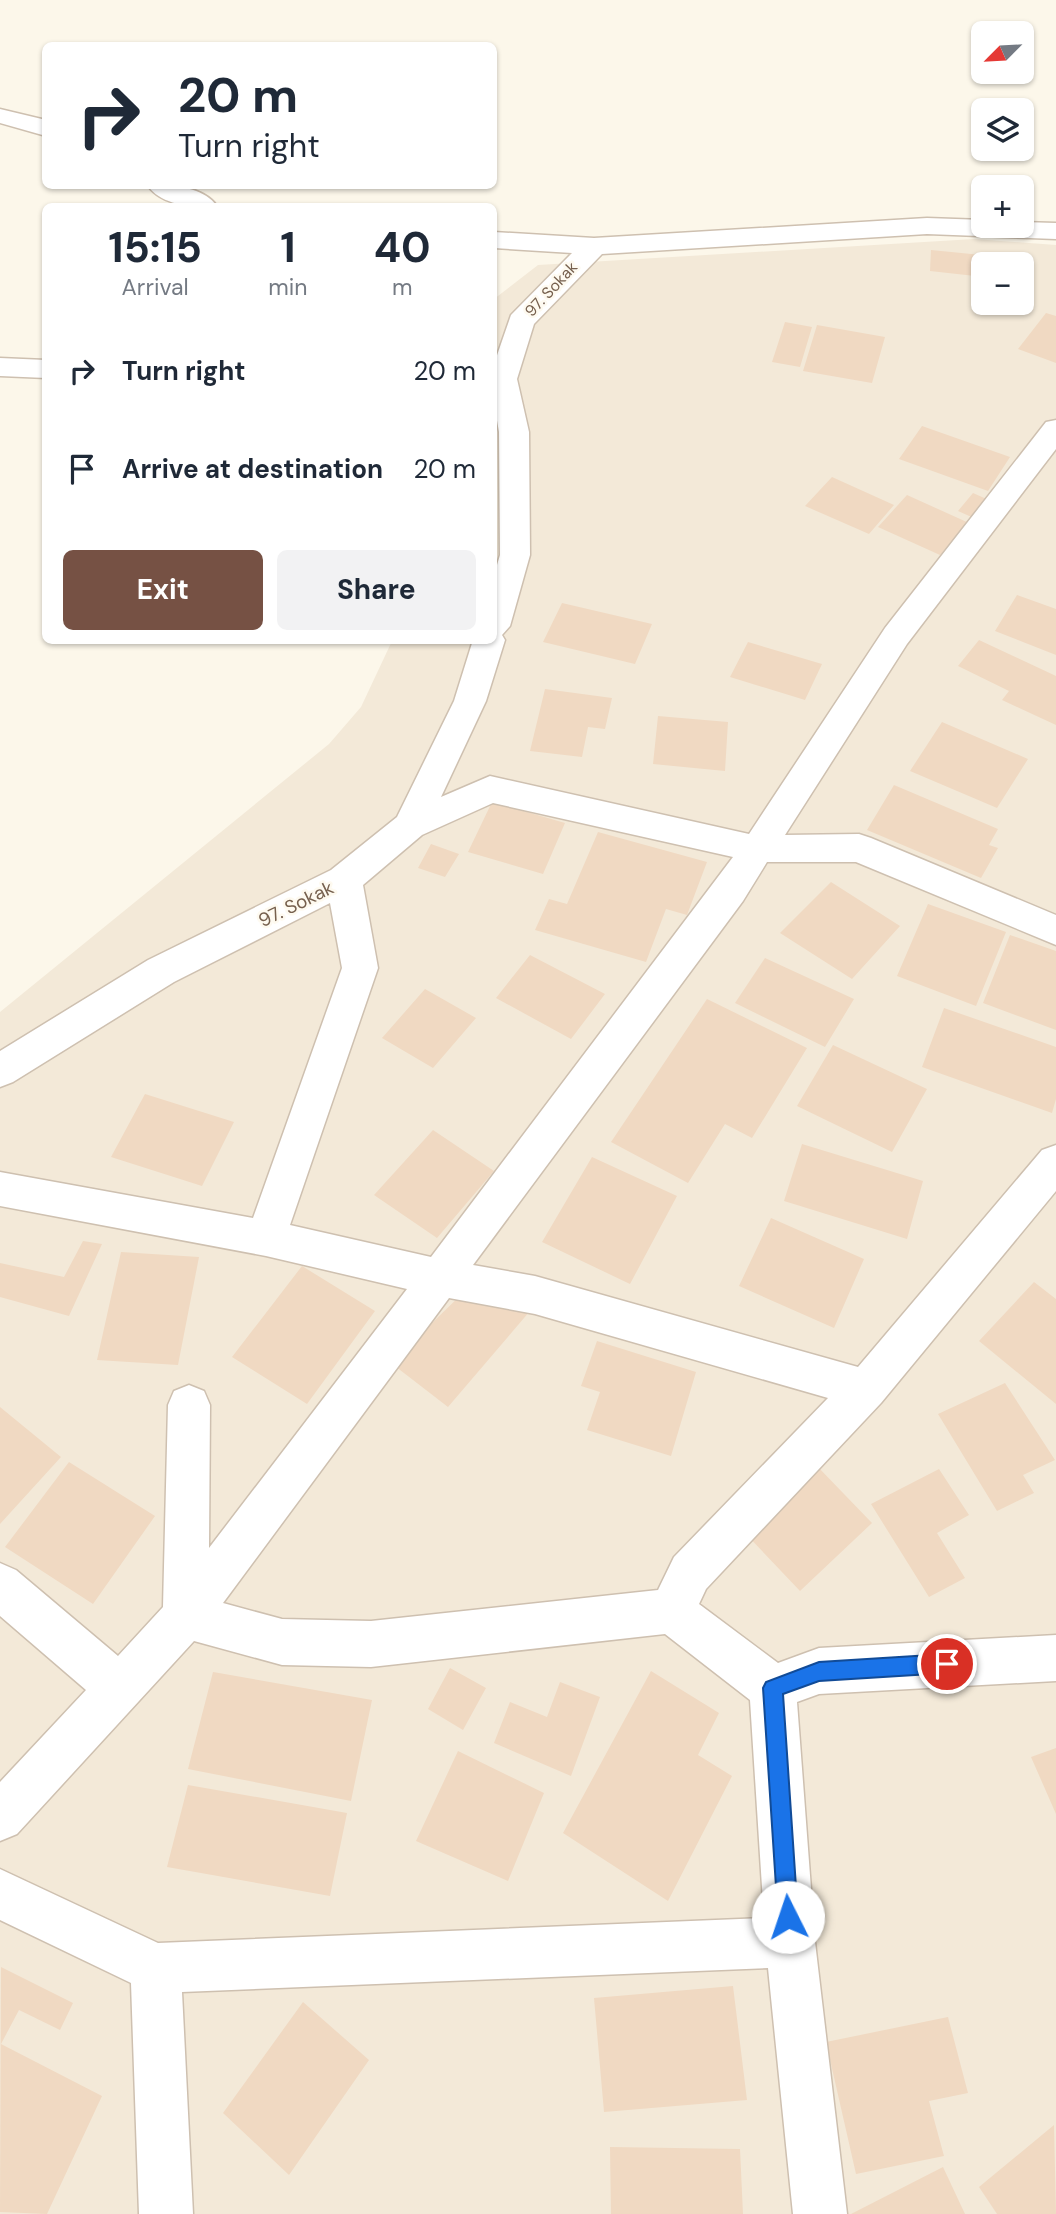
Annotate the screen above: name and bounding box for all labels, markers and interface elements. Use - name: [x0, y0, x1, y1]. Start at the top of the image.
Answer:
- north arrow: [971, 21, 1034, 84]
- map controls: [971, 21, 1034, 315]
- text: 20 m: [178, 63, 298, 127]
- icon: right: [63, 70, 154, 161]
- button: layers: [971, 98, 1034, 161]
- text: Turn right: [178, 125, 320, 167]
- button: +: [971, 175, 1034, 238]
- text: 15:15: [108, 220, 202, 275]
- text: 1: [280, 220, 295, 275]
- text: 40: [374, 220, 431, 275]
- button: −: [971, 252, 1034, 315]
- street label: 97. Sokak: [520, 257, 582, 321]
- text: Arrival: [122, 272, 189, 302]
- text: min: [268, 272, 307, 302]
- text: m: [392, 272, 412, 302]
- icon: right: [63, 352, 101, 390]
- text: Turn right: [122, 354, 246, 388]
- text: 20 m: [413, 354, 476, 388]
- icon: arrive: [63, 450, 101, 488]
- text: Arrive at destination: [122, 452, 383, 486]
- text: 20 m: [413, 452, 476, 486]
- button: Exit: [63, 550, 263, 630]
- button: Share: [277, 550, 476, 630]
- street label: 97. Sokak: [254, 875, 338, 933]
- pin: [917, 1634, 977, 1694]
- icon: arrive: [928, 1645, 966, 1683]
- position arrow: [751, 1880, 825, 1954]

